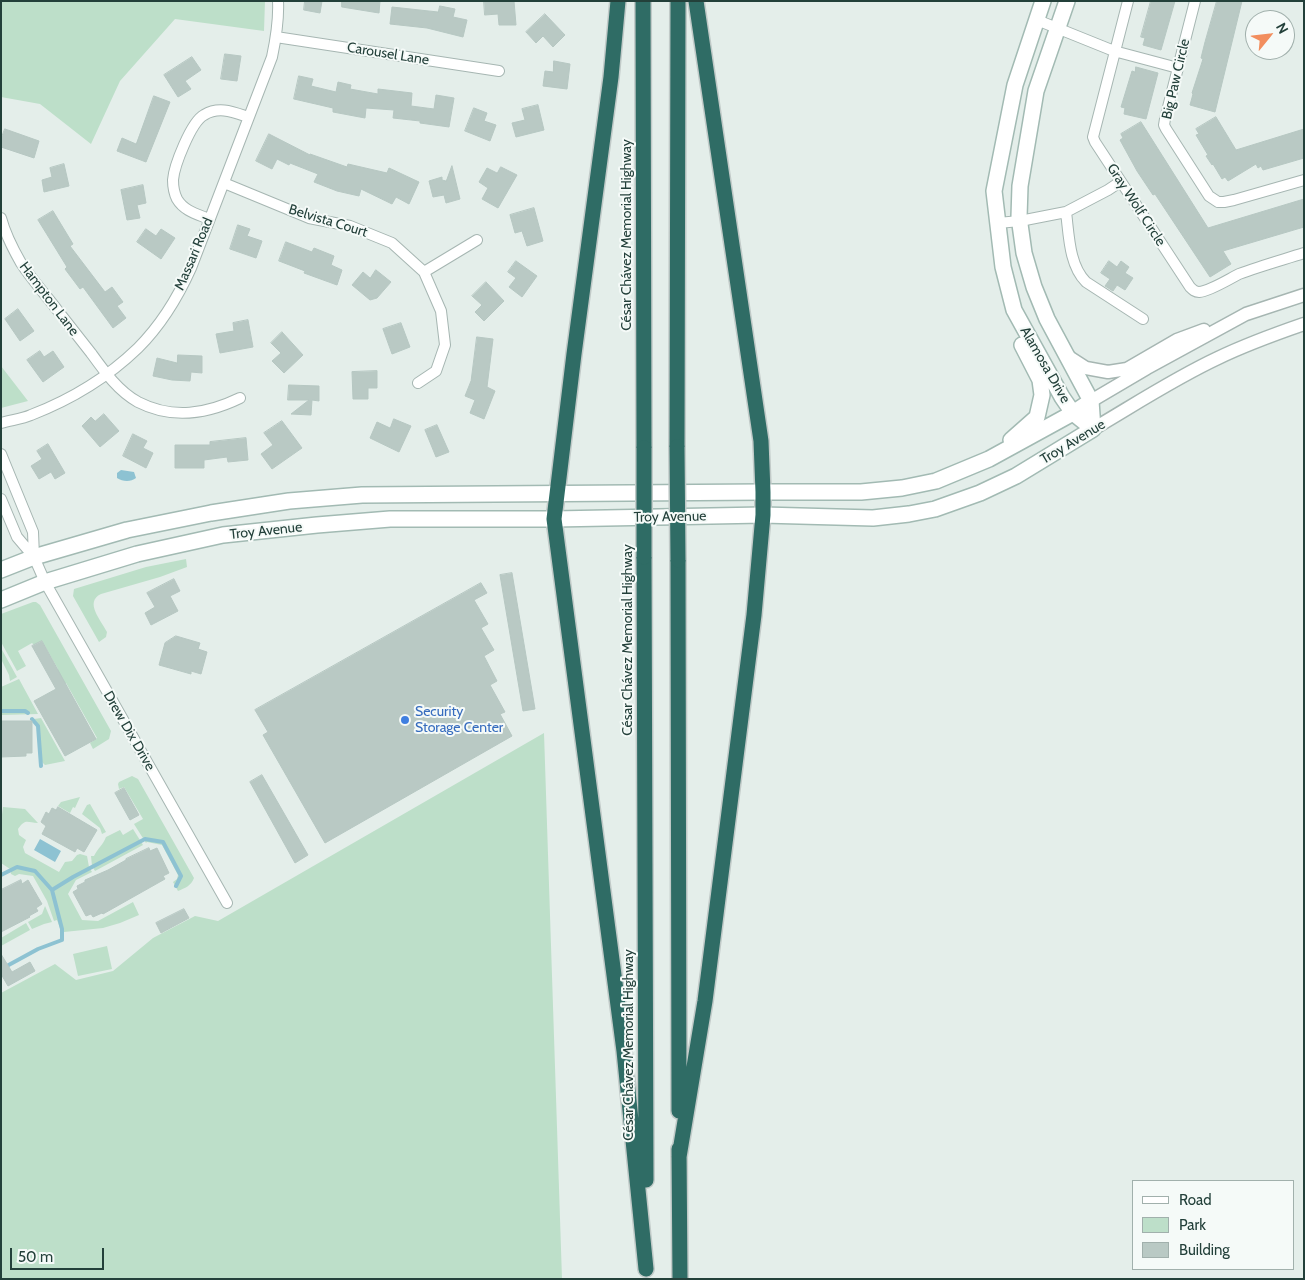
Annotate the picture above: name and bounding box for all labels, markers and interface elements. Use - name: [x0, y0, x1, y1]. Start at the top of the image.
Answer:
- north arrow: [1245, 10, 1295, 60]
- text: N: [1272, 20, 1293, 37]
- street label: Big Paw Circle: [1159, 37, 1193, 121]
- street label: Carousel Lane: [346, 39, 430, 69]
- street label: César Chávez Memorial Highway: [619, 139, 635, 331]
- street label: Gray Wolf Circle: [1103, 161, 1169, 249]
- street label: Belvista Court: [287, 201, 369, 241]
- street label: Massari Road: [171, 215, 217, 293]
- street label: Hampton Lane: [16, 259, 82, 339]
- street label: Alamosa Drive: [1016, 324, 1074, 406]
- street label: Troy Avenue: [1038, 416, 1108, 468]
- street label: Troy Avenue: [634, 508, 706, 526]
- street label: Troy Avenue: [229, 519, 303, 543]
- street label: César Chávez Memorial Highway: [620, 544, 636, 736]
- street label: Drew Dix Drive: [99, 688, 159, 774]
- place label: Security Storage Center: [415, 704, 503, 736]
- marker: Security Storage Center: [399, 714, 411, 726]
- street label: César Chávez Memorial Highway: [621, 949, 637, 1141]
- legend: [1132, 1180, 1295, 1270]
- text: Road: [1179, 1191, 1212, 1209]
- text: Park: [1179, 1216, 1206, 1234]
- scale bar: [12, 1238, 106, 1270]
- text: Building: [1179, 1241, 1230, 1259]
- text: 50 m: [18, 1248, 53, 1266]

